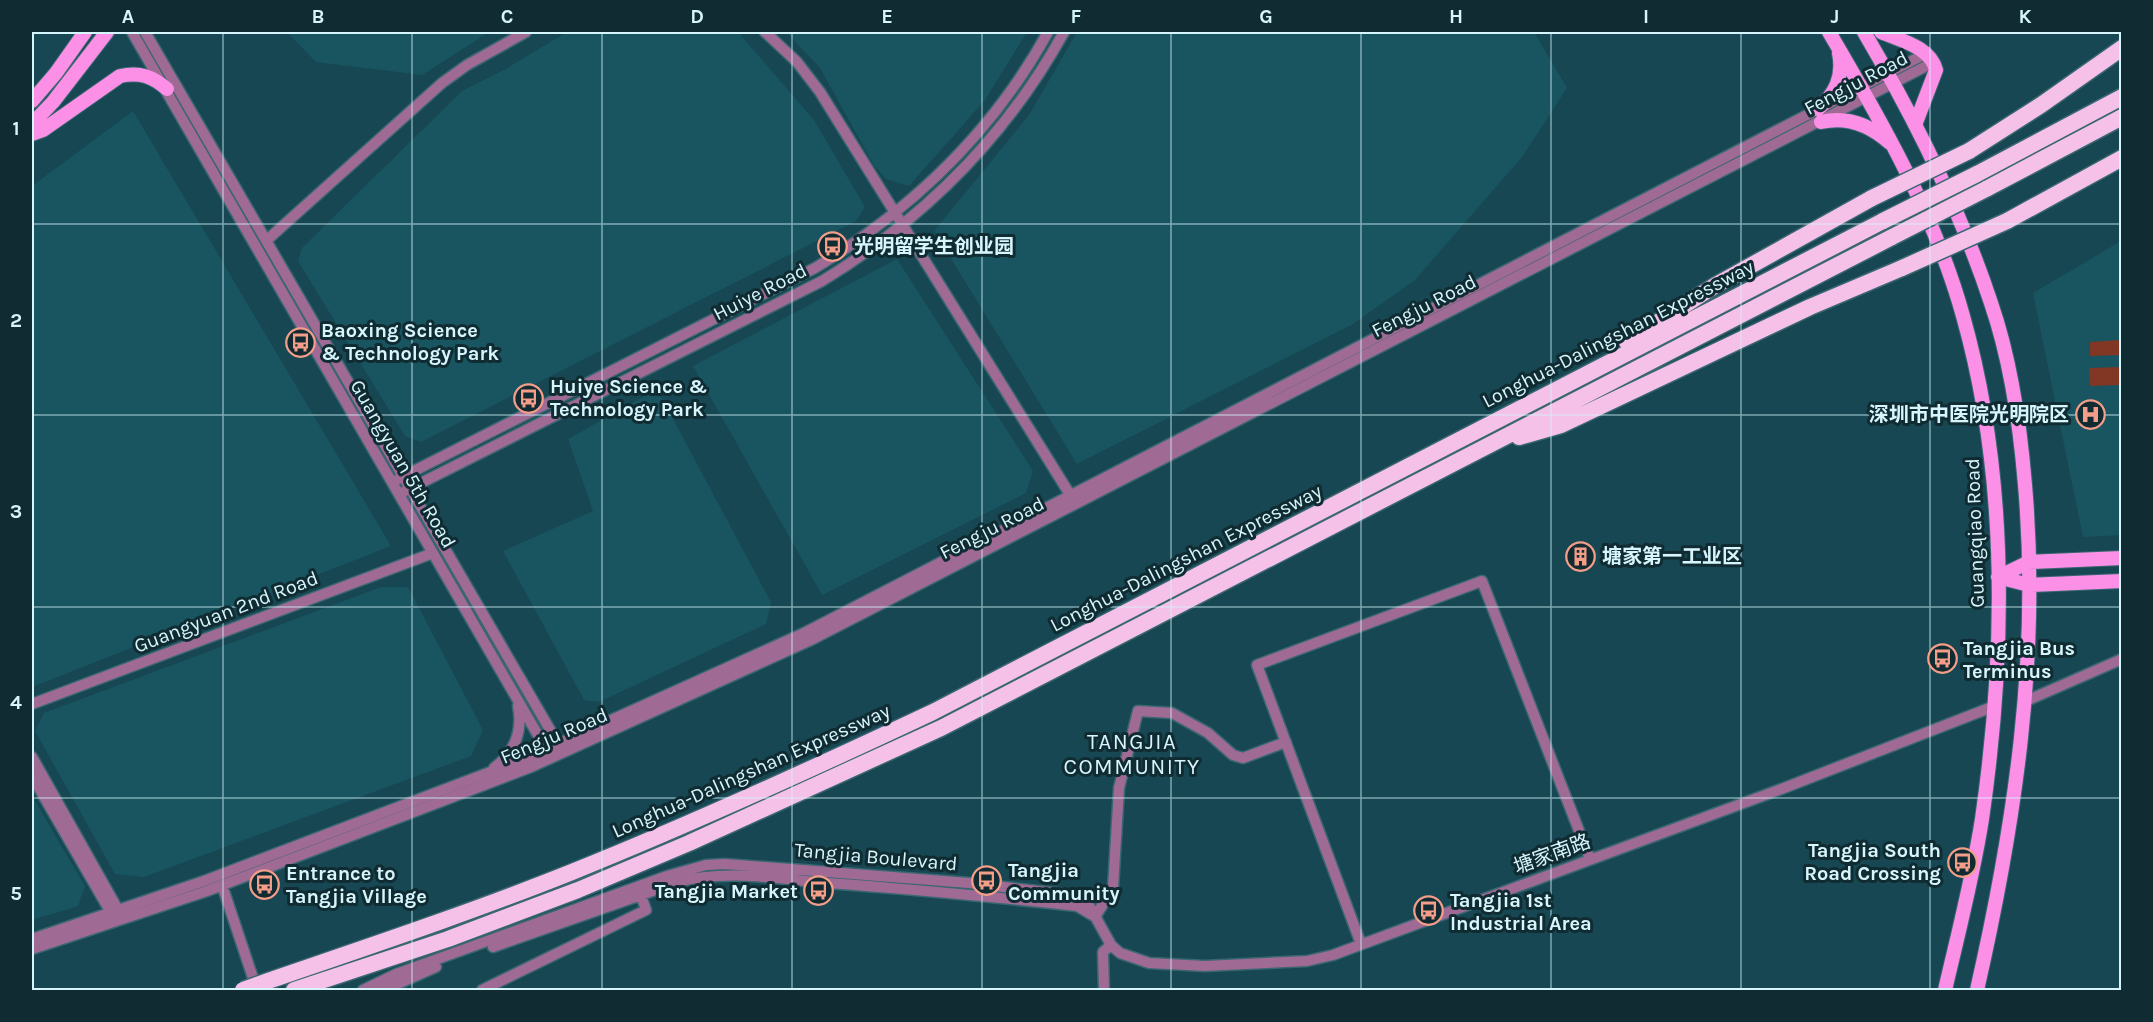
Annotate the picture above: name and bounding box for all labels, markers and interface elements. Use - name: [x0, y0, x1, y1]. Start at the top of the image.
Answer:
- text: A: [122, 5, 135, 28]
- text: B: [312, 5, 324, 28]
- text: C: [501, 5, 513, 28]
- text: D: [690, 5, 704, 28]
- text: E: [881, 5, 893, 28]
- text: F: [1071, 5, 1082, 28]
- text: G: [1259, 5, 1273, 28]
- text: H: [1449, 5, 1463, 28]
- text: I: [1643, 5, 1649, 28]
- text: J: [1831, 5, 1839, 28]
- text: K: [2018, 5, 2032, 28]
- street label: Fengju Road: [1800, 46, 1912, 120]
- text: 1: [12, 117, 20, 140]
- bus stop icon: 光明留学生创业园: [817, 230, 849, 262]
- place label: 光明留学生创业园: [854, 235, 1014, 258]
- street label: Longhua-Dalingshan Expressway: [1478, 255, 1758, 413]
- street label: Huiye Road: [709, 259, 811, 325]
- street label: Fengju Road: [1368, 270, 1480, 342]
- text: 2: [10, 309, 22, 332]
- place label: Baoxing Science & Technology Park: [321, 319, 499, 365]
- bus stop icon: Baoxing Science & Technology Park: [284, 326, 316, 358]
- place label: Huiye Science & Technology Park: [550, 375, 707, 421]
- street label: Guangyuan 5th Road: [345, 376, 461, 552]
- bus stop icon: Huiye Science & Technology Park: [513, 382, 545, 414]
- hospital icon: 深圳市中医院光明院区: [2074, 398, 2106, 430]
- place label: 深圳市中医院光明院区: [1869, 403, 2069, 426]
- street label: Guangqiao Road: [1961, 458, 1989, 608]
- street label: Longhua-Dalingshan Expressway: [1046, 479, 1326, 637]
- street label: Fengju Road: [936, 492, 1048, 564]
- text: 3: [10, 500, 22, 523]
- building icon: 塘家第一工业区: [1565, 540, 1597, 572]
- place label: 塘家第一工业区: [1602, 545, 1742, 568]
- street label: Guangyuan 2nd Road: [131, 566, 321, 658]
- place label: Tangjia Bus Terminus: [1963, 637, 2075, 683]
- bus stop icon: Tangjia Bus Terminus: [1926, 643, 1958, 675]
- text: 4: [10, 691, 22, 714]
- street label: Longhua-Dalingshan Expressway: [608, 699, 894, 843]
- street label: Fengju Road: [497, 703, 611, 769]
- district label: TANGJIA COMMUNITY: [1063, 729, 1201, 780]
- street label: 塘家南路: [1510, 830, 1594, 878]
- street label: Tangjia Boulevard: [794, 838, 958, 876]
- place label: Tangjia South Road Crossing: [1804, 839, 1941, 885]
- bus stop icon: Tangjia South Road Crossing: [1946, 846, 1978, 878]
- place label: Tangjia Community: [1008, 859, 1119, 905]
- place label: Entrance to Tangjia Village: [286, 862, 427, 908]
- bus stop icon: Tangjia Community: [971, 865, 1003, 897]
- bus stop icon: Entrance to Tangjia Village: [249, 868, 281, 900]
- bus stop icon: Tangjia Market: [803, 875, 835, 907]
- place label: Tangjia Market: [655, 880, 798, 903]
- text: 5: [10, 882, 22, 905]
- place label: Tangjia 1st Industrial Area: [1450, 889, 1592, 935]
- bus stop icon: Tangjia 1st Industrial Area: [1413, 895, 1445, 927]

